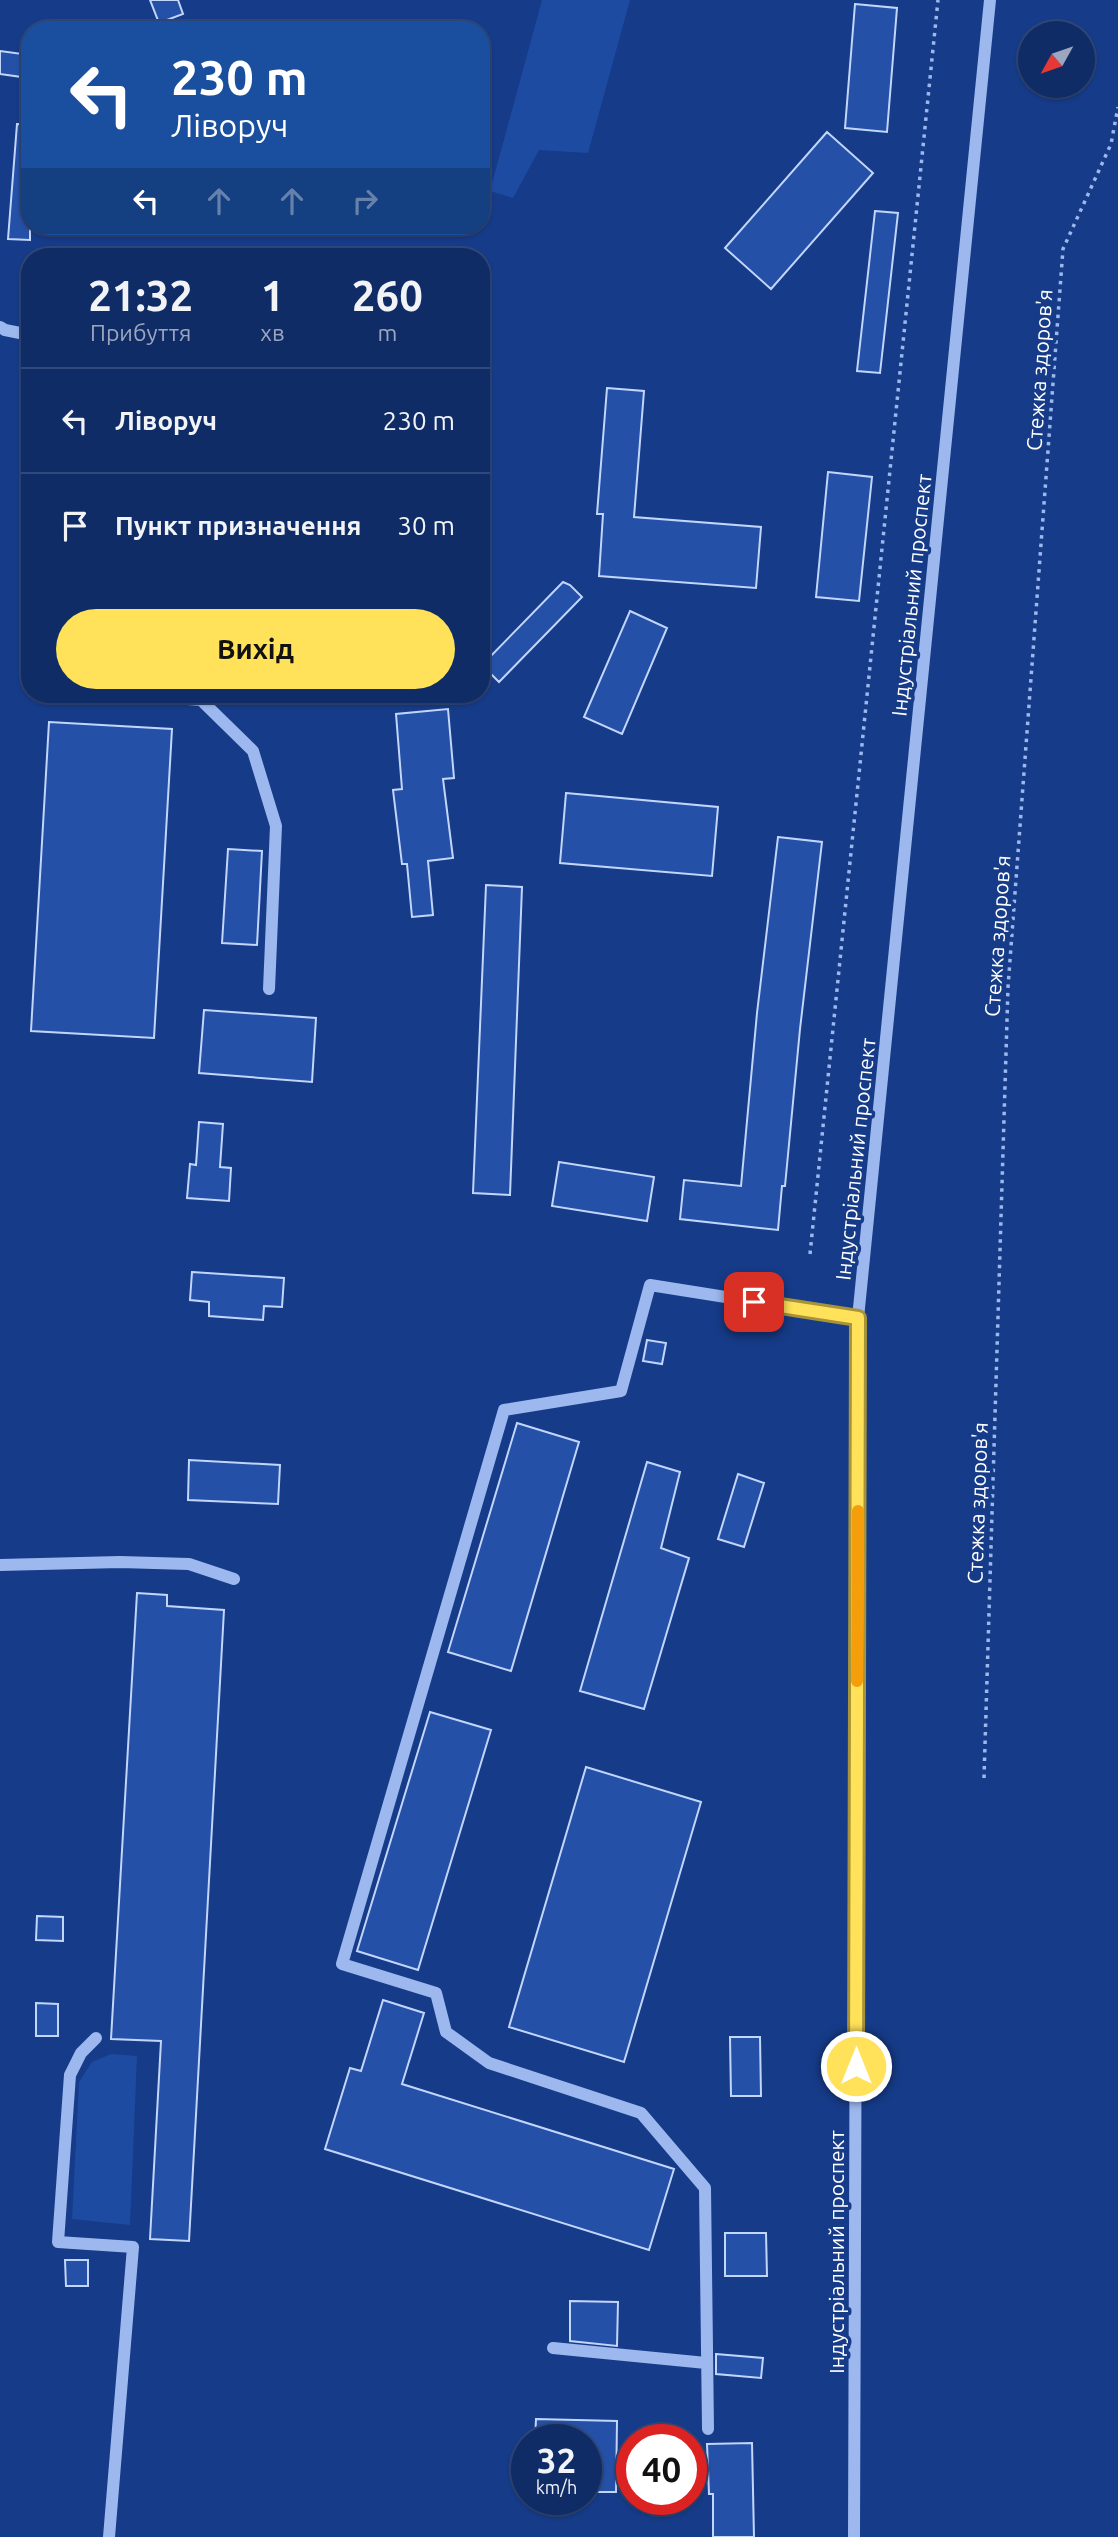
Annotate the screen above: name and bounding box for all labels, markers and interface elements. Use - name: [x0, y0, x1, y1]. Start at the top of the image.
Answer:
- north arrow: [1018, 21, 1096, 98]
- map controls: [1018, 21, 1095, 98]
- icon: left: [56, 49, 147, 140]
- text: 230 m: [171, 49, 308, 104]
- text: Ліворуч: [171, 107, 288, 143]
- icon: left: [127, 182, 165, 220]
- icon: ahead: [200, 182, 238, 220]
- icon: ahead: [273, 182, 311, 220]
- icon: right: [346, 182, 384, 220]
- text: 21:32: [88, 272, 193, 319]
- text: 1: [261, 272, 284, 319]
- text: 260: [352, 272, 423, 319]
- street label: Стежка здоров'я: [1021, 288, 1057, 452]
- text: Прибуття: [90, 320, 191, 345]
- text: хв: [260, 320, 285, 345]
- text: m: [377, 320, 397, 345]
- icon: left: [56, 402, 94, 440]
- text: Ліворуч: [115, 406, 217, 435]
- text: 230 m: [383, 406, 455, 435]
- street label: Індустріальний проспект: [886, 472, 936, 717]
- icon: arrive: [56, 507, 94, 545]
- text: Пункт призначення: [115, 511, 361, 540]
- text: 30 m: [397, 511, 455, 540]
- button: Вихід: [56, 609, 455, 689]
- street label: Стежка здоров'я: [979, 854, 1015, 1018]
- street label: Індустріальний проспект: [830, 1036, 880, 1281]
- pin: [724, 1272, 784, 1332]
- icon: arrive: [735, 1283, 773, 1321]
- street label: Стежка здоров'я: [962, 1422, 992, 1584]
- position arrow: [819, 2029, 893, 2103]
- street label: Індустріальний проспект: [824, 2130, 848, 2374]
- speed limit sign: 40: [616, 2424, 707, 2515]
- text: 32: [537, 2440, 576, 2480]
- text: km/h: [536, 2477, 577, 2497]

